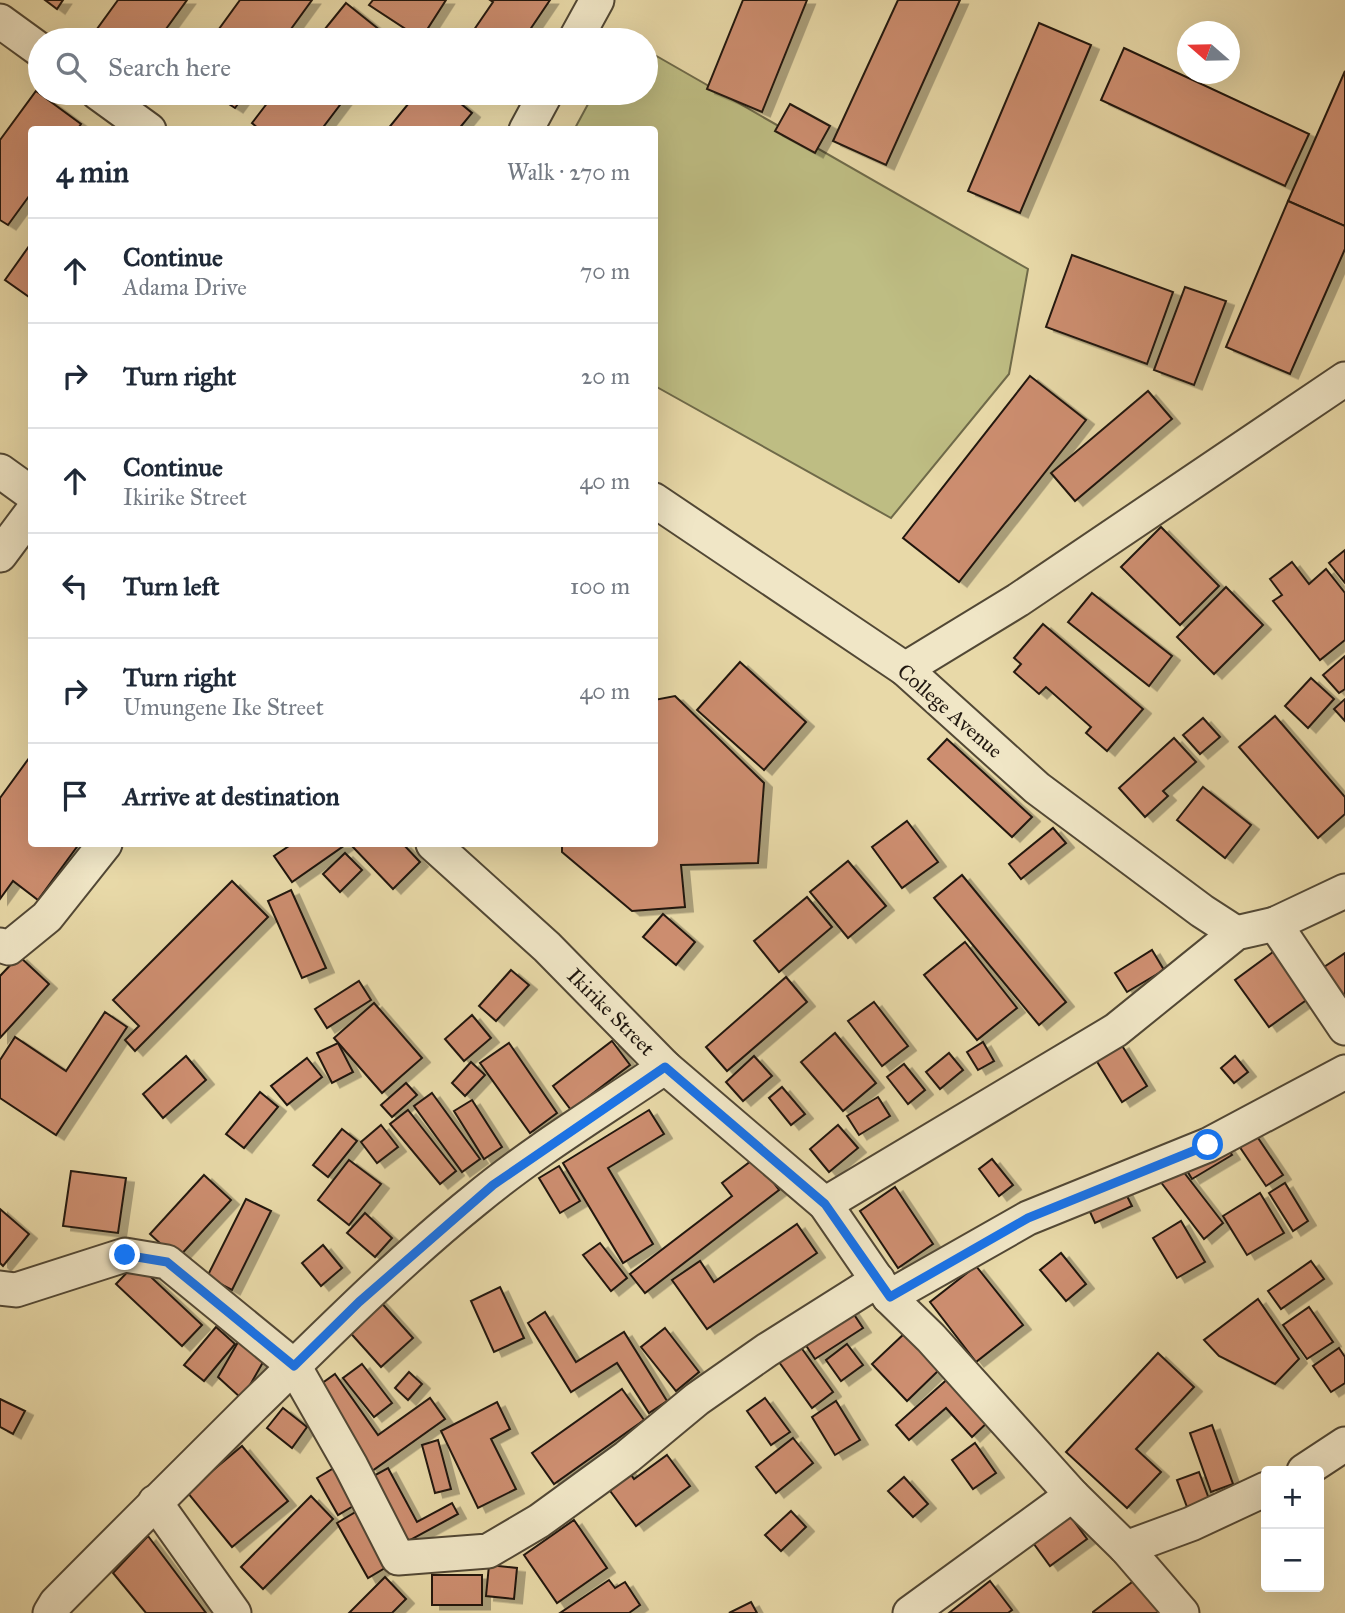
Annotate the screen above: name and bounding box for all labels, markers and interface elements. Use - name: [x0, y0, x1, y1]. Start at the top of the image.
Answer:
- north arrow: [1177, 21, 1240, 84]
- search box: [28, 28, 658, 105]
- icon: search: [52, 48, 90, 86]
- text: Search here: [108, 51, 231, 83]
- text: 4 min: [56, 154, 129, 190]
- text: Walk · 270 m: [507, 158, 630, 186]
- text: Continue: [123, 241, 223, 273]
- icon: ahead: [56, 252, 94, 290]
- text: 70 m: [580, 257, 630, 285]
- text: Adama Drive: [123, 273, 247, 301]
- icon: right: [56, 357, 94, 395]
- text: Turn right: [123, 360, 236, 392]
- text: 20 m: [581, 362, 630, 390]
- text: Continue: [123, 451, 223, 483]
- icon: ahead: [56, 462, 94, 500]
- text: 40 m: [580, 467, 630, 495]
- text: Ikirike Street: [123, 483, 247, 511]
- icon: left: [56, 567, 94, 605]
- text: Turn left: [123, 570, 219, 602]
- text: 100 m: [570, 572, 630, 600]
- street label: College Avenue: [892, 658, 1008, 764]
- text: Turn right: [123, 661, 236, 693]
- icon: right: [56, 672, 94, 710]
- text: 40 m: [580, 677, 630, 705]
- text: Umungene Ike Street: [123, 693, 324, 721]
- icon: arrive: [56, 777, 94, 815]
- text: Arrive at destination: [123, 780, 340, 812]
- street label: Ikirike Street: [562, 963, 661, 1062]
- route start: [1192, 1129, 1223, 1160]
- route end: [109, 1239, 140, 1270]
- map controls: [1261, 1466, 1324, 1592]
- button: +: [1261, 1466, 1324, 1529]
- button: −: [1261, 1529, 1324, 1592]

